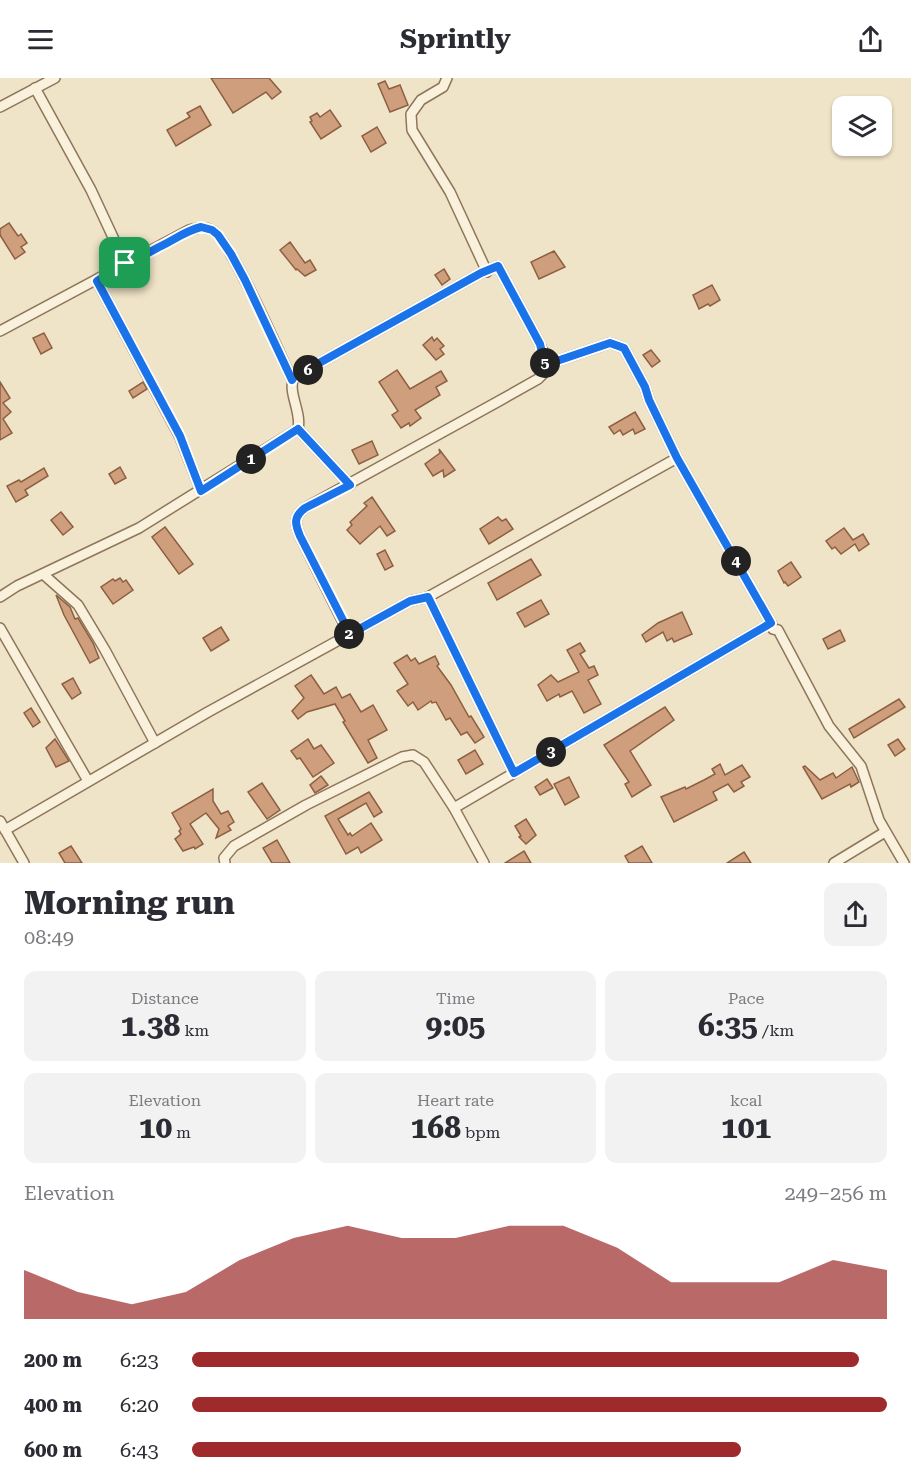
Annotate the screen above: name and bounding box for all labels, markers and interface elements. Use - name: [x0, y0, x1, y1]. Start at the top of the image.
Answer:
- icon: menu: [24, 23, 57, 56]
- text: Sprintly: [400, 23, 511, 55]
- icon: share: [854, 23, 887, 56]
- map controls: [832, 96, 892, 156]
- button: layers: [832, 96, 892, 156]
- pin: [99, 237, 150, 288]
- icon: arrive: [108, 246, 141, 279]
- pin: 5: [530, 348, 560, 378]
- text: 5: [541, 353, 549, 372]
- pin: 6: [293, 355, 323, 385]
- text: 6: [304, 360, 312, 379]
- pin: 1: [236, 444, 266, 474]
- text: 1: [247, 449, 255, 468]
- pin: 4: [721, 546, 751, 576]
- text: 4: [732, 551, 740, 570]
- pin: 2: [334, 619, 364, 649]
- text: 2: [345, 624, 353, 643]
- pin: 3: [536, 737, 566, 767]
- text: 3: [547, 742, 555, 761]
- text: Morning run: [24, 883, 235, 922]
- button: share: [824, 883, 887, 946]
- text: 08:49: [24, 925, 74, 949]
- text: Distance: [131, 989, 199, 1008]
- text: Time: [436, 989, 475, 1008]
- text: Pace: [728, 989, 764, 1008]
- text: 1.38: [121, 1008, 180, 1043]
- text: 9:05: [426, 1008, 485, 1043]
- text: 6:35: [698, 1008, 758, 1043]
- text: km: [180, 1021, 209, 1040]
- text: /km: [758, 1021, 794, 1040]
- text: Elevation: [129, 1091, 201, 1110]
- text: Heart rate: [417, 1091, 494, 1110]
- text: kcal: [730, 1091, 762, 1110]
- text: 10: [139, 1110, 172, 1145]
- text: 168: [411, 1110, 461, 1145]
- text: 101: [721, 1110, 771, 1145]
- text: m: [172, 1123, 191, 1142]
- text: bpm: [461, 1123, 500, 1142]
- text: Elevation: [24, 1181, 115, 1205]
- text: 249–256 m: [784, 1181, 887, 1205]
- text: 200 m: [24, 1348, 82, 1372]
- text: 6:23: [120, 1348, 159, 1372]
- text: 400 m: [24, 1393, 82, 1417]
- text: 6:20: [120, 1393, 159, 1417]
- text: 600 m: [24, 1438, 82, 1462]
- text: 6:43: [120, 1438, 159, 1462]

